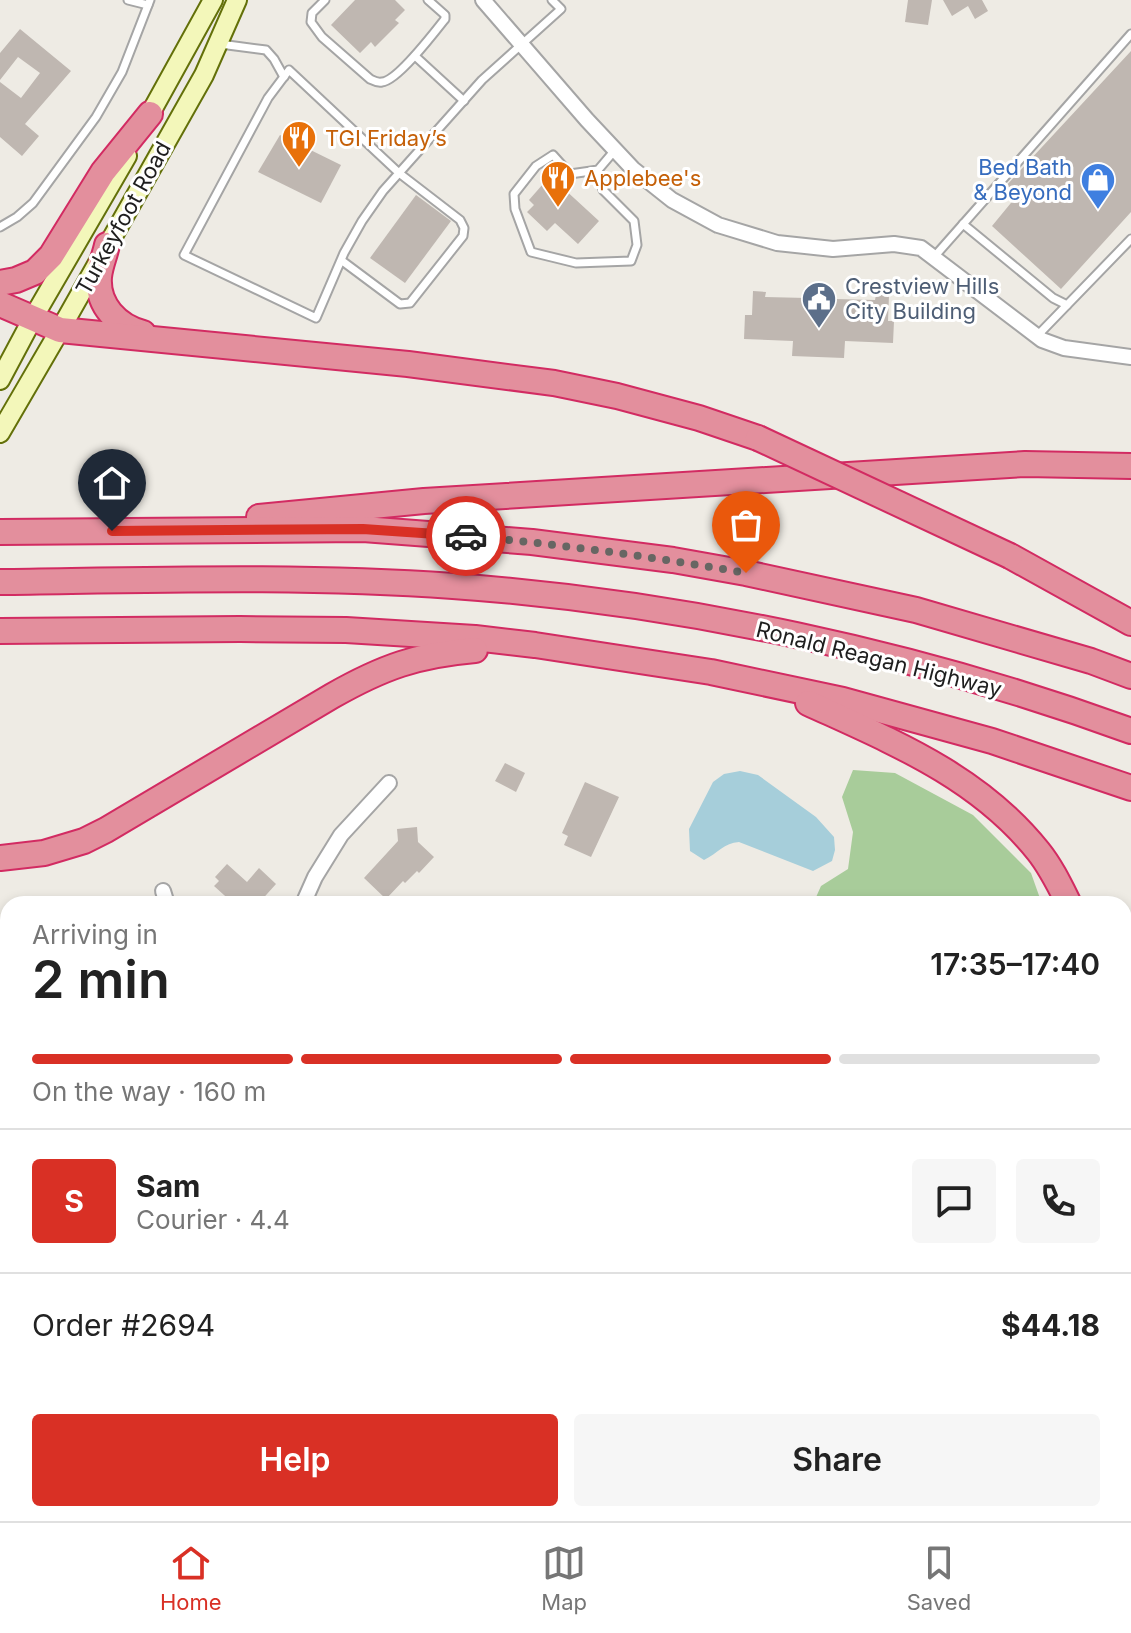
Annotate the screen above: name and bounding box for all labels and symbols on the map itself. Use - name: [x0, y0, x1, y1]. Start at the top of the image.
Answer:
- restaurant icon: TGI Friday’s: [280, 119, 318, 169]
- place label: TGI Friday’s: [325, 125, 447, 151]
- street label: Turkeyfoot Road: [70, 137, 176, 299]
- place label: Bed Bath & Beyond: [973, 154, 1072, 205]
- restaurant icon: Applebee's: [539, 159, 577, 209]
- shop icon: Bed Bath & Beyond: [1079, 161, 1117, 211]
- place label: Applebee's: [584, 165, 701, 191]
- place label: Crestview Hills City Building: [845, 273, 999, 324]
- public building icon: Crestview Hills City Building: [800, 280, 838, 330]
- pin: [78, 449, 146, 531]
- pin: [712, 491, 780, 573]
- courier: [426, 496, 506, 576]
- street label: Ronald Reagan Highway: [753, 616, 1005, 702]

